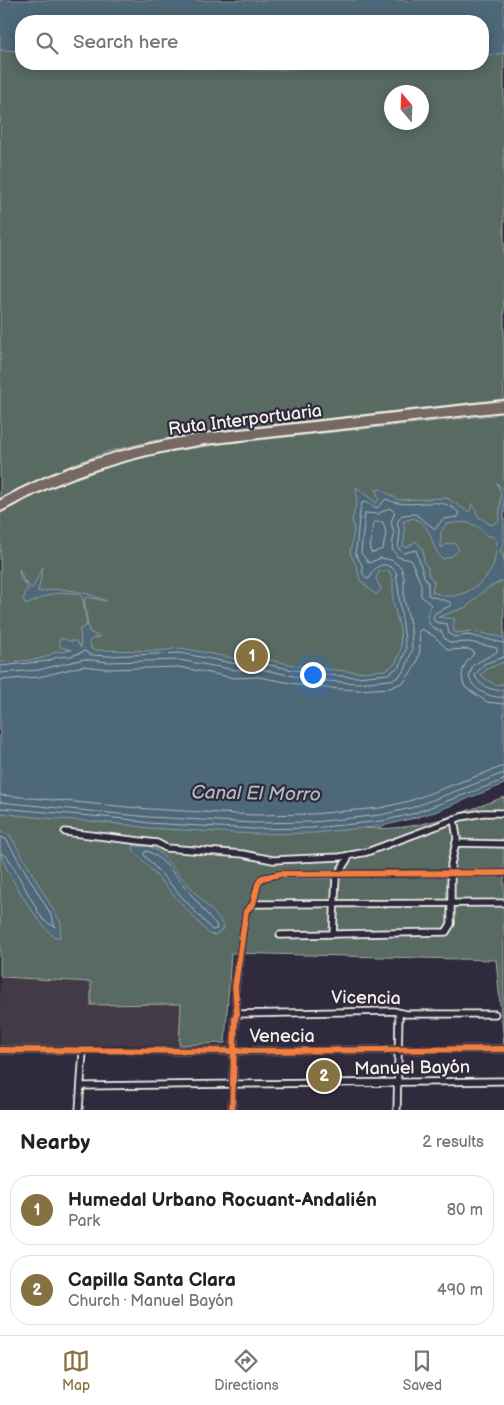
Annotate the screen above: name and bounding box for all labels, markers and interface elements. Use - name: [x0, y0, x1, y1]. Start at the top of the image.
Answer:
- search box: [15, 15, 489, 70]
- icon: search: [33, 29, 61, 57]
- text: Search here: [73, 31, 178, 54]
- north arrow: [384, 85, 429, 130]
- street label: Ruta Interportuaria: [167, 400, 323, 440]
- pin: 1: [236, 637, 268, 675]
- your location: [300, 662, 326, 688]
- water label: Canal El Morro: [191, 781, 321, 807]
- street label: Vicencia: [331, 987, 401, 1009]
- street label: Venecia: [249, 1026, 315, 1047]
- street label: Manuel Bayón: [354, 1056, 470, 1080]
- pin: 2: [308, 1057, 340, 1095]
- text: Nearby: [20, 1130, 90, 1155]
- text: 2 results: [422, 1133, 484, 1152]
- text: Humedal Urbano Rocuant-Andalién: [68, 1189, 377, 1212]
- text: 1: [34, 1201, 40, 1220]
- text: 80 m: [447, 1201, 483, 1220]
- text: Park: [68, 1212, 100, 1231]
- text: Capilla Santa Clara: [68, 1269, 236, 1292]
- text: 2: [32, 1281, 42, 1300]
- text: 490 m: [437, 1281, 483, 1300]
- text: Church · Manuel Bayón: [68, 1292, 233, 1311]
- tab: Map: [62, 1347, 90, 1394]
- tab: Directions: [214, 1347, 279, 1394]
- tab: Saved: [403, 1347, 442, 1394]

